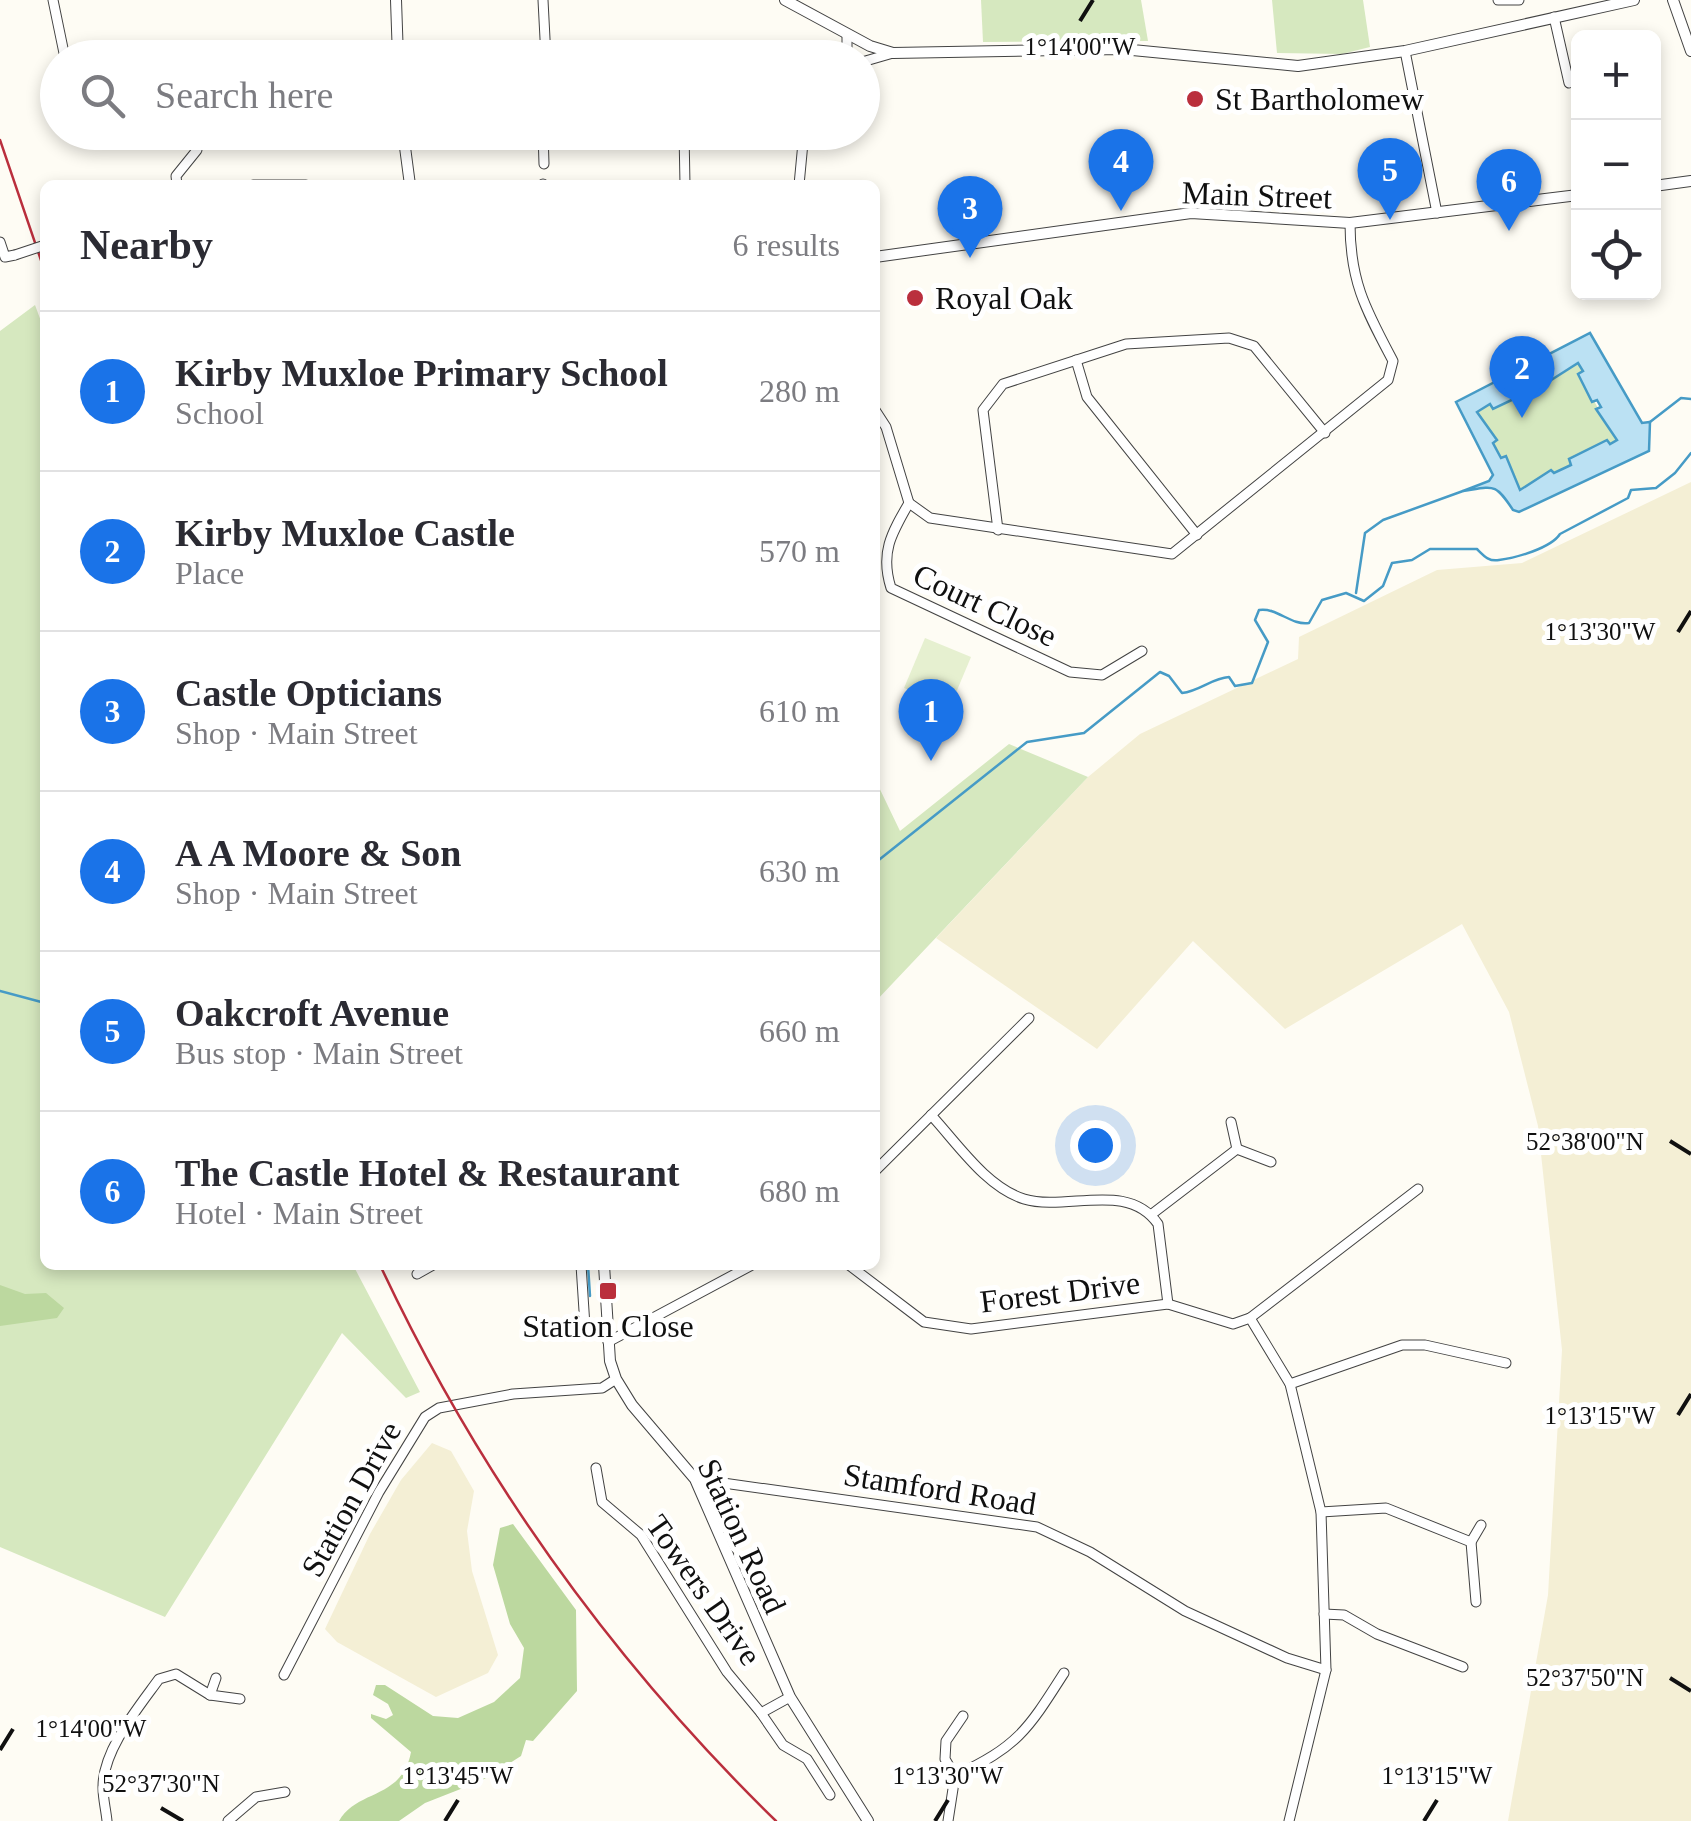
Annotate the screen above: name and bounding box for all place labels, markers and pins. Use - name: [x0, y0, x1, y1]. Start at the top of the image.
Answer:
- place label: St Bartholomew: [1215, 81, 1424, 117]
- marker: St Bartholomew: [1184, 88, 1206, 110]
- pin: 4: [1088, 128, 1154, 211]
- pin: 5: [1358, 138, 1422, 220]
- pin: 6: [1476, 148, 1542, 231]
- pin: 3: [938, 176, 1002, 258]
- place label: Royal Oak: [935, 280, 1073, 316]
- marker: Royal Oak: [904, 287, 926, 309]
- pin: 2: [1490, 336, 1554, 418]
- pin: 1: [898, 678, 964, 761]
- marker: Station Close: [597, 1280, 619, 1302]
- place label: Station Close: [522, 1308, 694, 1344]

